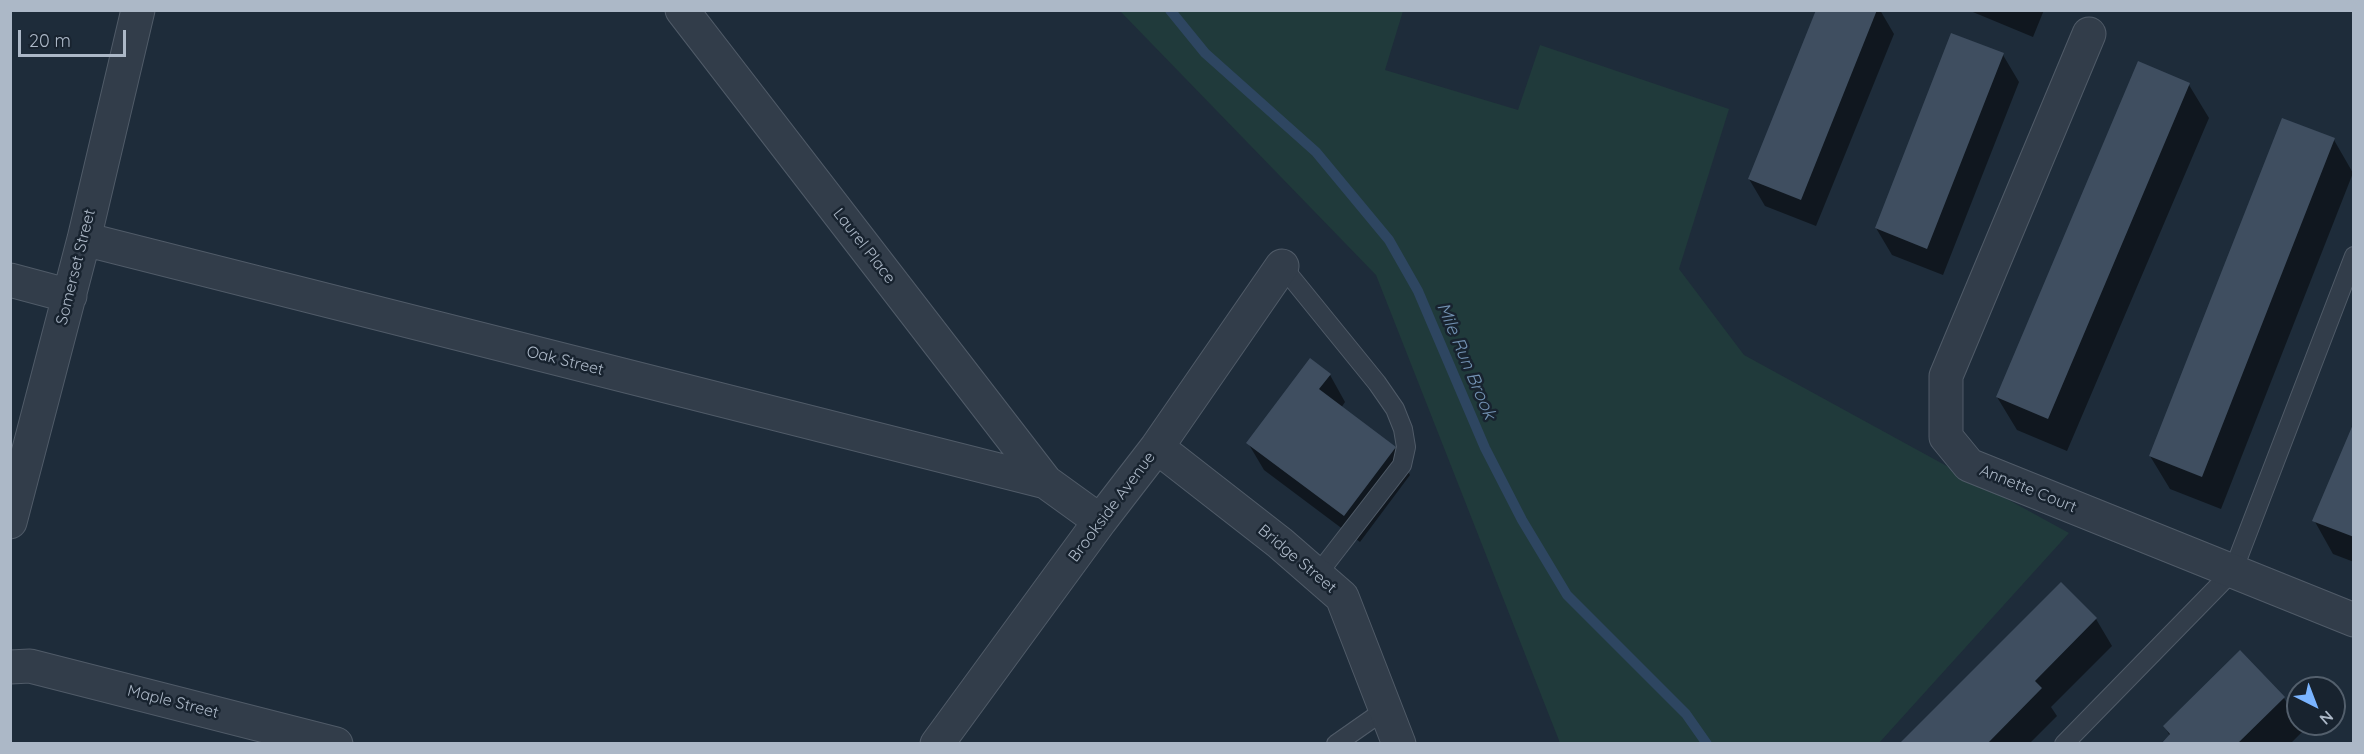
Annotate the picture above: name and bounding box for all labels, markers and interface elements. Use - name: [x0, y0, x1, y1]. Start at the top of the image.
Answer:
- scale bar: [21, 18, 129, 56]
- text: 20 m: [29, 29, 71, 52]
- street label: Laurel Place: [829, 205, 899, 287]
- street label: Somerset Street: [52, 207, 100, 327]
- water label: Mile Run Brook: [1432, 299, 1500, 423]
- street label: Oak Street: [525, 342, 605, 380]
- street label: Brookside Avenue: [1064, 448, 1160, 566]
- street label: Annette Court: [1977, 461, 2079, 517]
- street label: Bridge Street: [1254, 521, 1340, 597]
- north arrow: [2286, 676, 2346, 736]
- street label: Maple Street: [125, 681, 221, 723]
- text: N: [2316, 707, 2338, 729]

